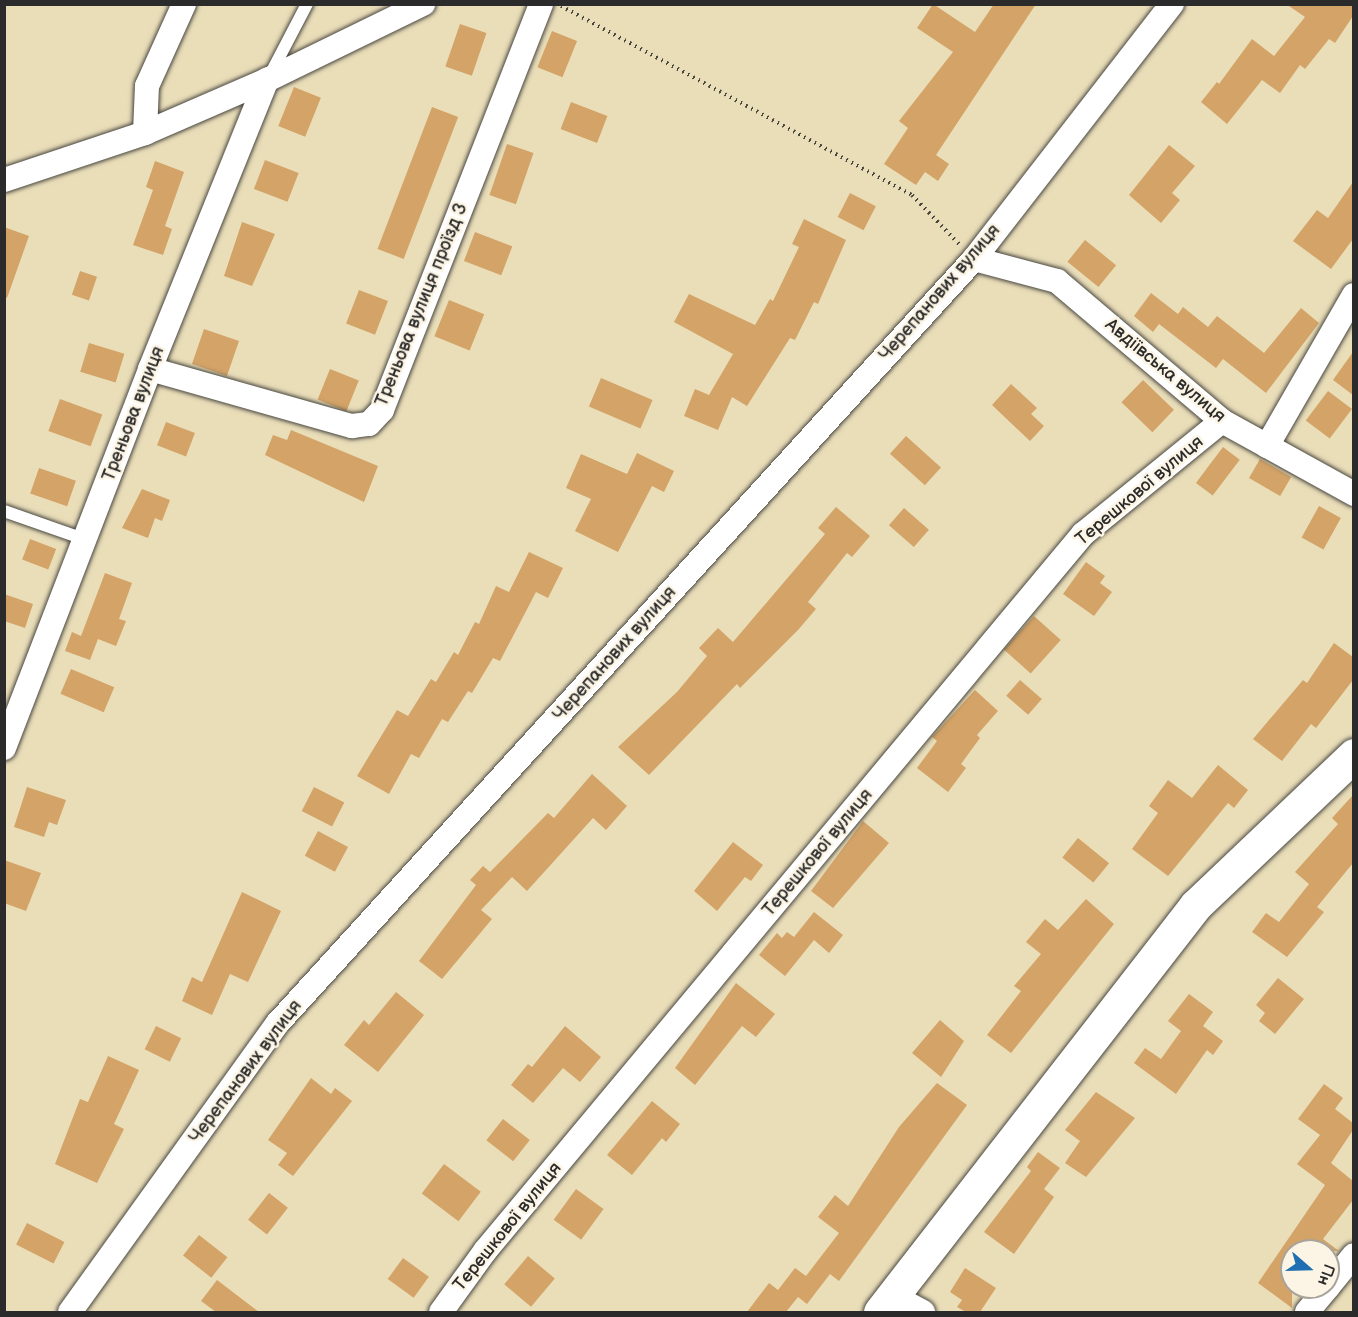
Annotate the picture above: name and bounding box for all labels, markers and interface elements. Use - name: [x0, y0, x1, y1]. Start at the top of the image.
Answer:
- street label: Треньова вулиця проїзд 3: [371, 200, 473, 410]
- street label: Черепанових вулиця: [875, 220, 1005, 366]
- street label: Авдіївська вулиця: [1100, 314, 1230, 428]
- street label: Треньова вулиця: [98, 344, 170, 484]
- street label: Терешкової вулиця: [1072, 431, 1208, 551]
- street label: Черепанових вулиця: [549, 582, 681, 726]
- street label: Терешкової вулиця: [758, 785, 878, 921]
- street label: Черепанових вулиця: [185, 996, 307, 1148]
- street label: Терешкової вулиця: [449, 1158, 567, 1296]
- north arrow: [1280, 1239, 1340, 1299]
- text: Пн: [1313, 1261, 1338, 1288]

